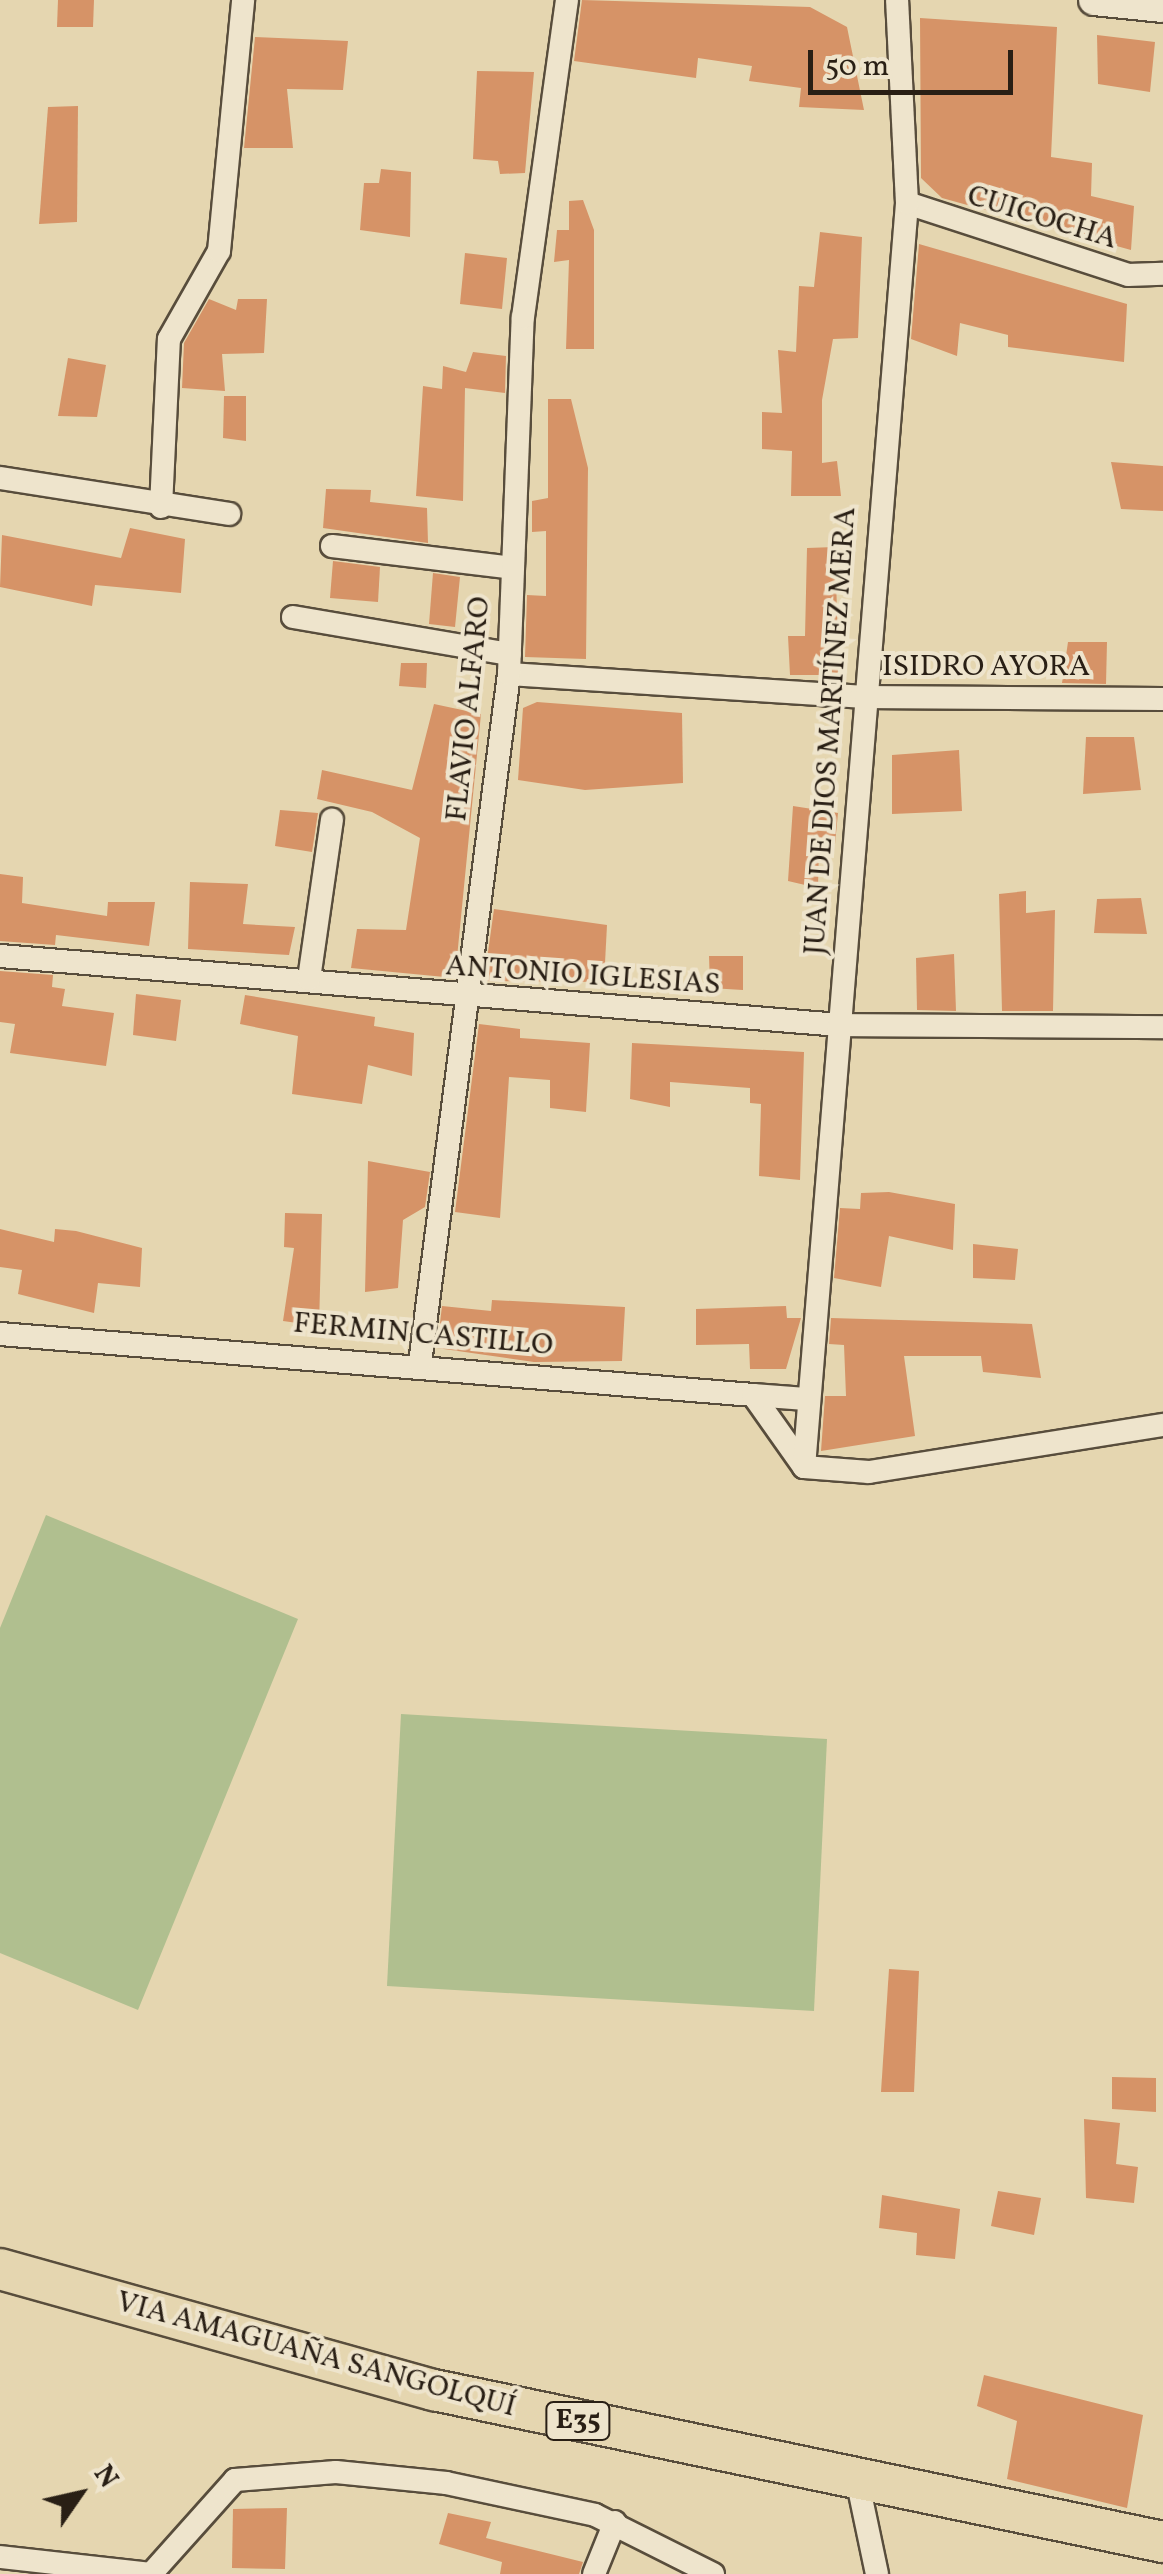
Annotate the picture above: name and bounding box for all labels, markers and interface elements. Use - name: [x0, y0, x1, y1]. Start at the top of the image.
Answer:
- scale bar: [813, 30, 1018, 92]
- text: 50 m: [825, 46, 889, 88]
- street label: CUICOCHA: [963, 178, 1121, 258]
- street label: JUAN DE DIOS MARTÍNEZ MERA: [797, 506, 865, 956]
- street label: FLAVIO ALFARO: [439, 595, 499, 823]
- street label: ISIDRO AYORA: [882, 649, 1090, 685]
- street label: ANTONIO IGLESIAS: [444, 948, 722, 1004]
- street label: FERMIN CASTILLO: [292, 1306, 554, 1364]
- street label: VIA AMAGUAÑA SANGOLQUÍ: [112, 2284, 520, 2426]
- road number: E35: [543, 2398, 613, 2444]
- north arrow: [30, 2444, 130, 2544]
- text: N: [83, 2458, 127, 2496]

